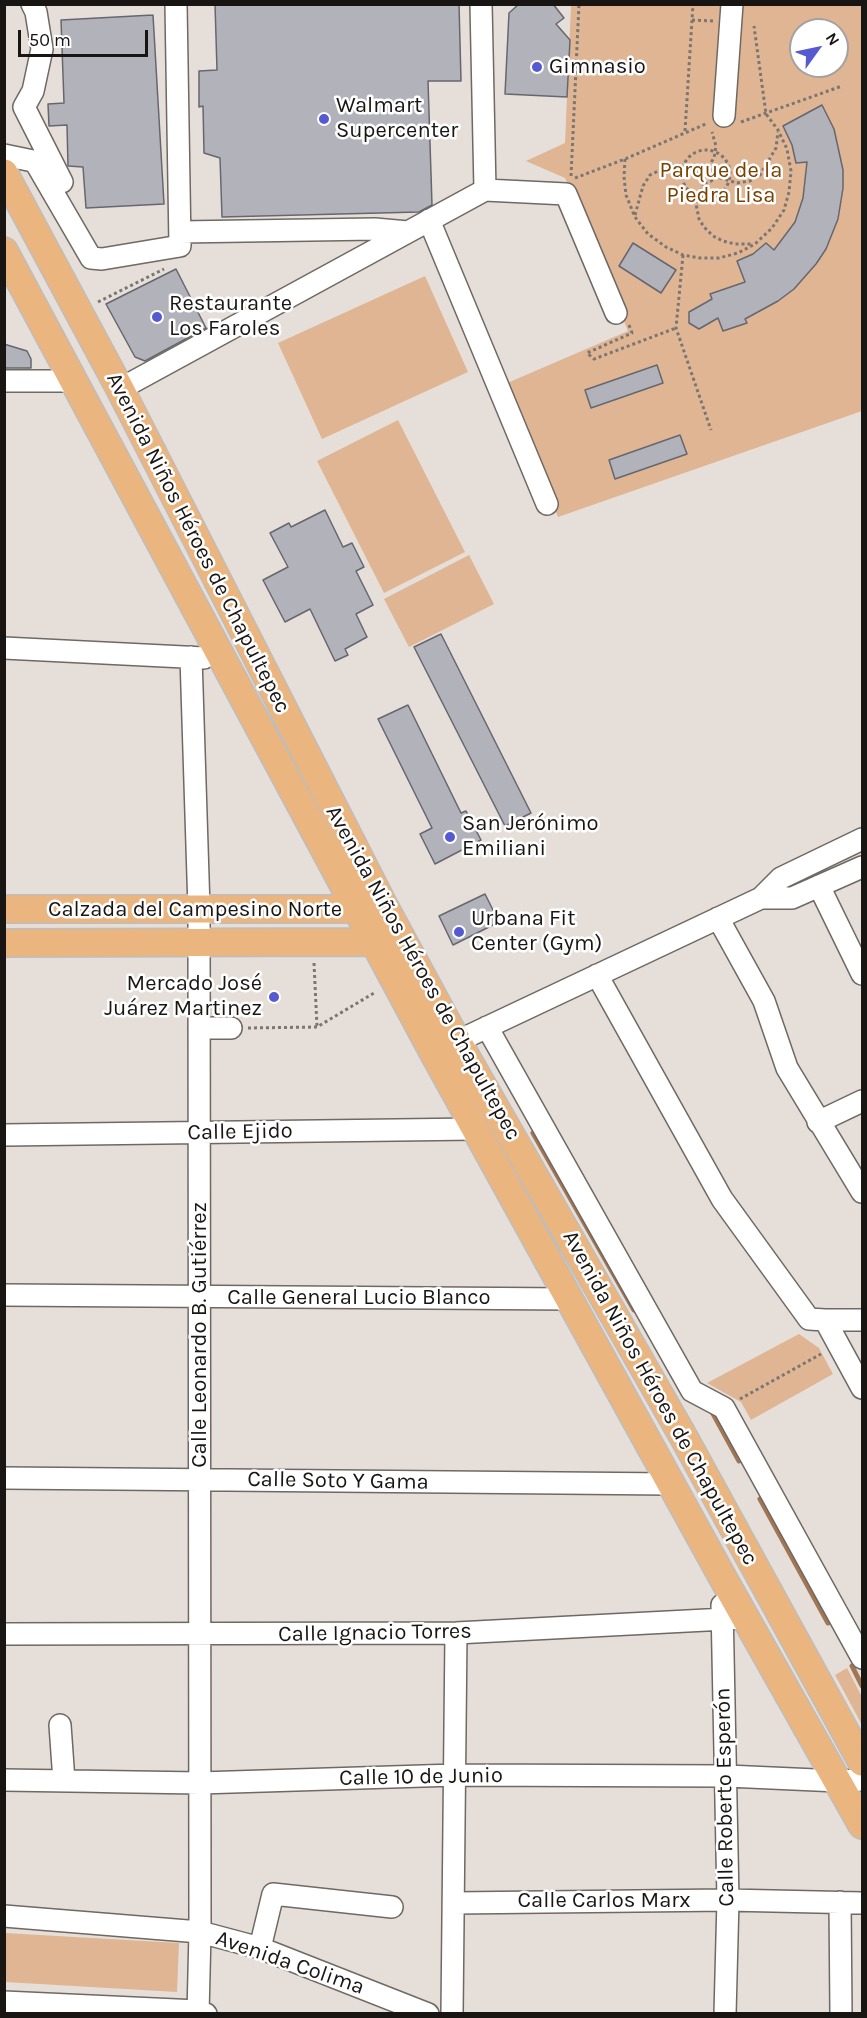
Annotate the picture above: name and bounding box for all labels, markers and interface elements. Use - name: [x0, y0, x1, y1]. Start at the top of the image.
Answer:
- scale bar: [21, 18, 152, 56]
- north arrow: [789, 18, 849, 78]
- text: 50 m: [29, 29, 71, 51]
- text: N: [822, 29, 844, 49]
- place label: Gimnasio: [549, 54, 646, 80]
- marker: Gimnasio: [530, 60, 544, 74]
- place label: Walmart Supercenter: [336, 93, 458, 144]
- marker: Walmart Supercenter: [317, 112, 331, 126]
- park label: Parque de la Piedra Lisa: [660, 158, 782, 210]
- place label: Restaurante Los Faroles: [169, 291, 292, 342]
- marker: Restaurante Los Faroles: [150, 310, 164, 324]
- street label: Avenida Niños Héroes de Chapultepec: [100, 368, 296, 718]
- street label: Avenida Niños Héroes de Chapultepec: [320, 801, 526, 1145]
- place label: San Jerónimo Emiliani: [462, 811, 598, 862]
- marker: San Jerónimo Emiliani: [443, 830, 457, 844]
- street label: Calzada del Campesino Norte: [48, 897, 342, 923]
- place label: Urbana Fit Center (Gym): [471, 906, 602, 957]
- marker: Urbana Fit Center (Gym): [452, 925, 466, 939]
- place label: Mercado José Juárez Martinez: [104, 971, 262, 1022]
- marker: Mercado José Juárez Martinez: [267, 990, 281, 1004]
- street label: Calle Ejido: [187, 1118, 293, 1146]
- street label: Calle Leonardo B. Gutiérrez: [187, 1202, 213, 1468]
- street label: Avenida Niños Héroes de Chapultepec: [557, 1226, 763, 1570]
- street label: Calle General Lucio Blanco: [227, 1285, 491, 1311]
- street label: Calle Soto Y Gama: [247, 1466, 429, 1496]
- street label: Calle Ignacio Torres: [278, 1618, 472, 1648]
- street label: Calle Roberto Esperón: [710, 1687, 740, 1907]
- street label: Calle 10 de Junio: [339, 1762, 503, 1792]
- street label: Calle Carlos Marx: [518, 1888, 690, 1914]
- street label: Avenida Colima: [212, 1925, 368, 2001]

